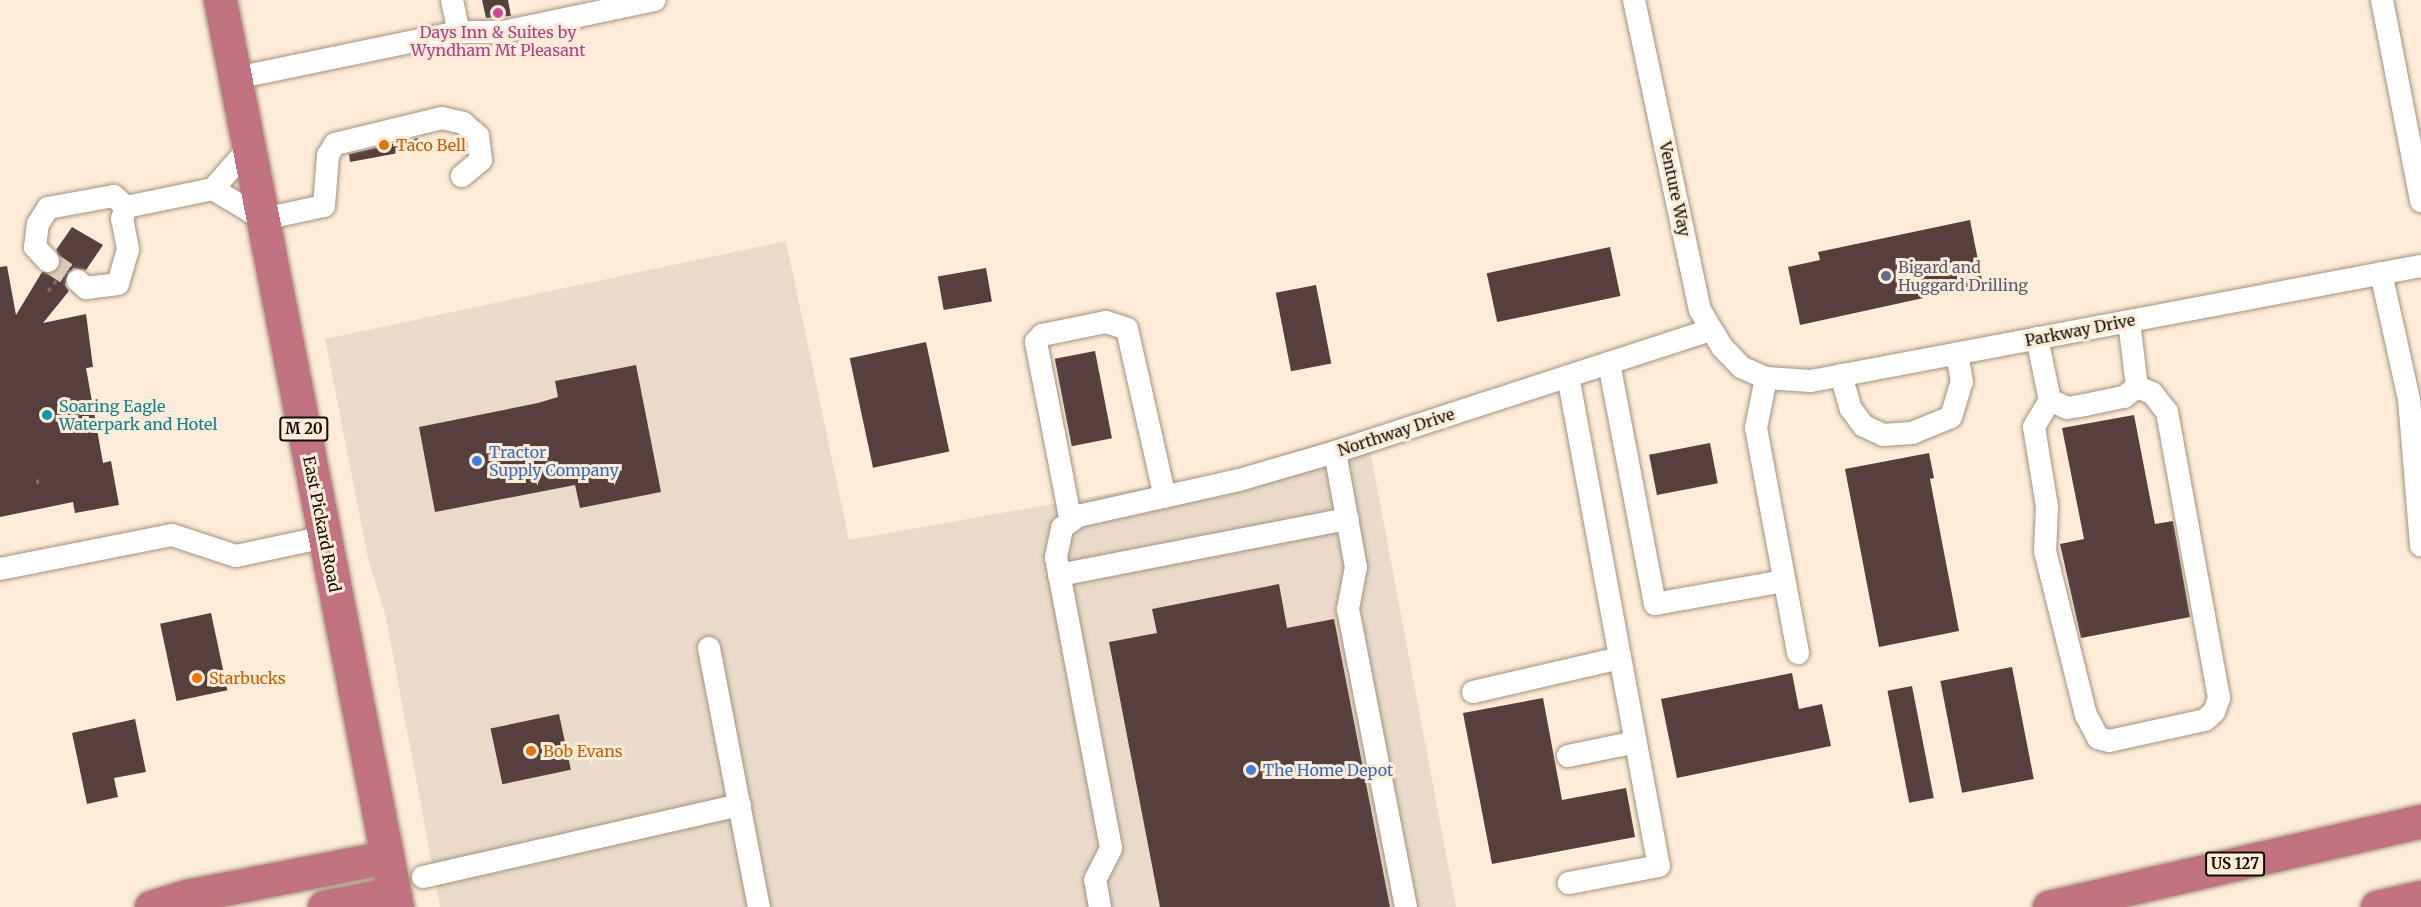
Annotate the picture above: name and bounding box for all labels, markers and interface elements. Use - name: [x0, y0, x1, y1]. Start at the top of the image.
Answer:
- marker: Days Inn & Suites by Wyndham Mt Pleasant: [491, 6, 505, 20]
- place label: Days Inn & Suites by Wyndham Mt Pleasant: [411, 22, 585, 60]
- place label: Taco Bell: [396, 135, 466, 155]
- marker: Taco Bell: [377, 138, 391, 152]
- street label: Venture Way: [1656, 140, 1694, 238]
- place label: Bigard and Huggard Drilling: [1898, 257, 2028, 295]
- marker: Bigard and Huggard Drilling: [1879, 269, 1893, 283]
- street label: Parkway Drive: [2023, 310, 2137, 350]
- place label: Soaring Eagle Waterpark and Hotel: [59, 396, 217, 434]
- street label: Northway Drive: [1335, 404, 1457, 460]
- marker: Soaring Eagle Waterpark and Hotel: [40, 408, 54, 422]
- road number: M 20: [278, 417, 330, 441]
- place label: Tractor Supply Company: [489, 442, 619, 480]
- street label: East Pickard Road: [299, 454, 345, 594]
- marker: Tractor Supply Company: [470, 454, 484, 468]
- place label: Starbucks: [209, 668, 286, 688]
- marker: Starbucks: [190, 671, 204, 685]
- place label: Bob Evans: [543, 741, 623, 761]
- marker: Bob Evans: [524, 744, 538, 758]
- place label: The Home Depot: [1263, 760, 1393, 780]
- marker: The Home Depot: [1244, 763, 1258, 777]
- road number: US 127: [2205, 852, 2265, 876]

